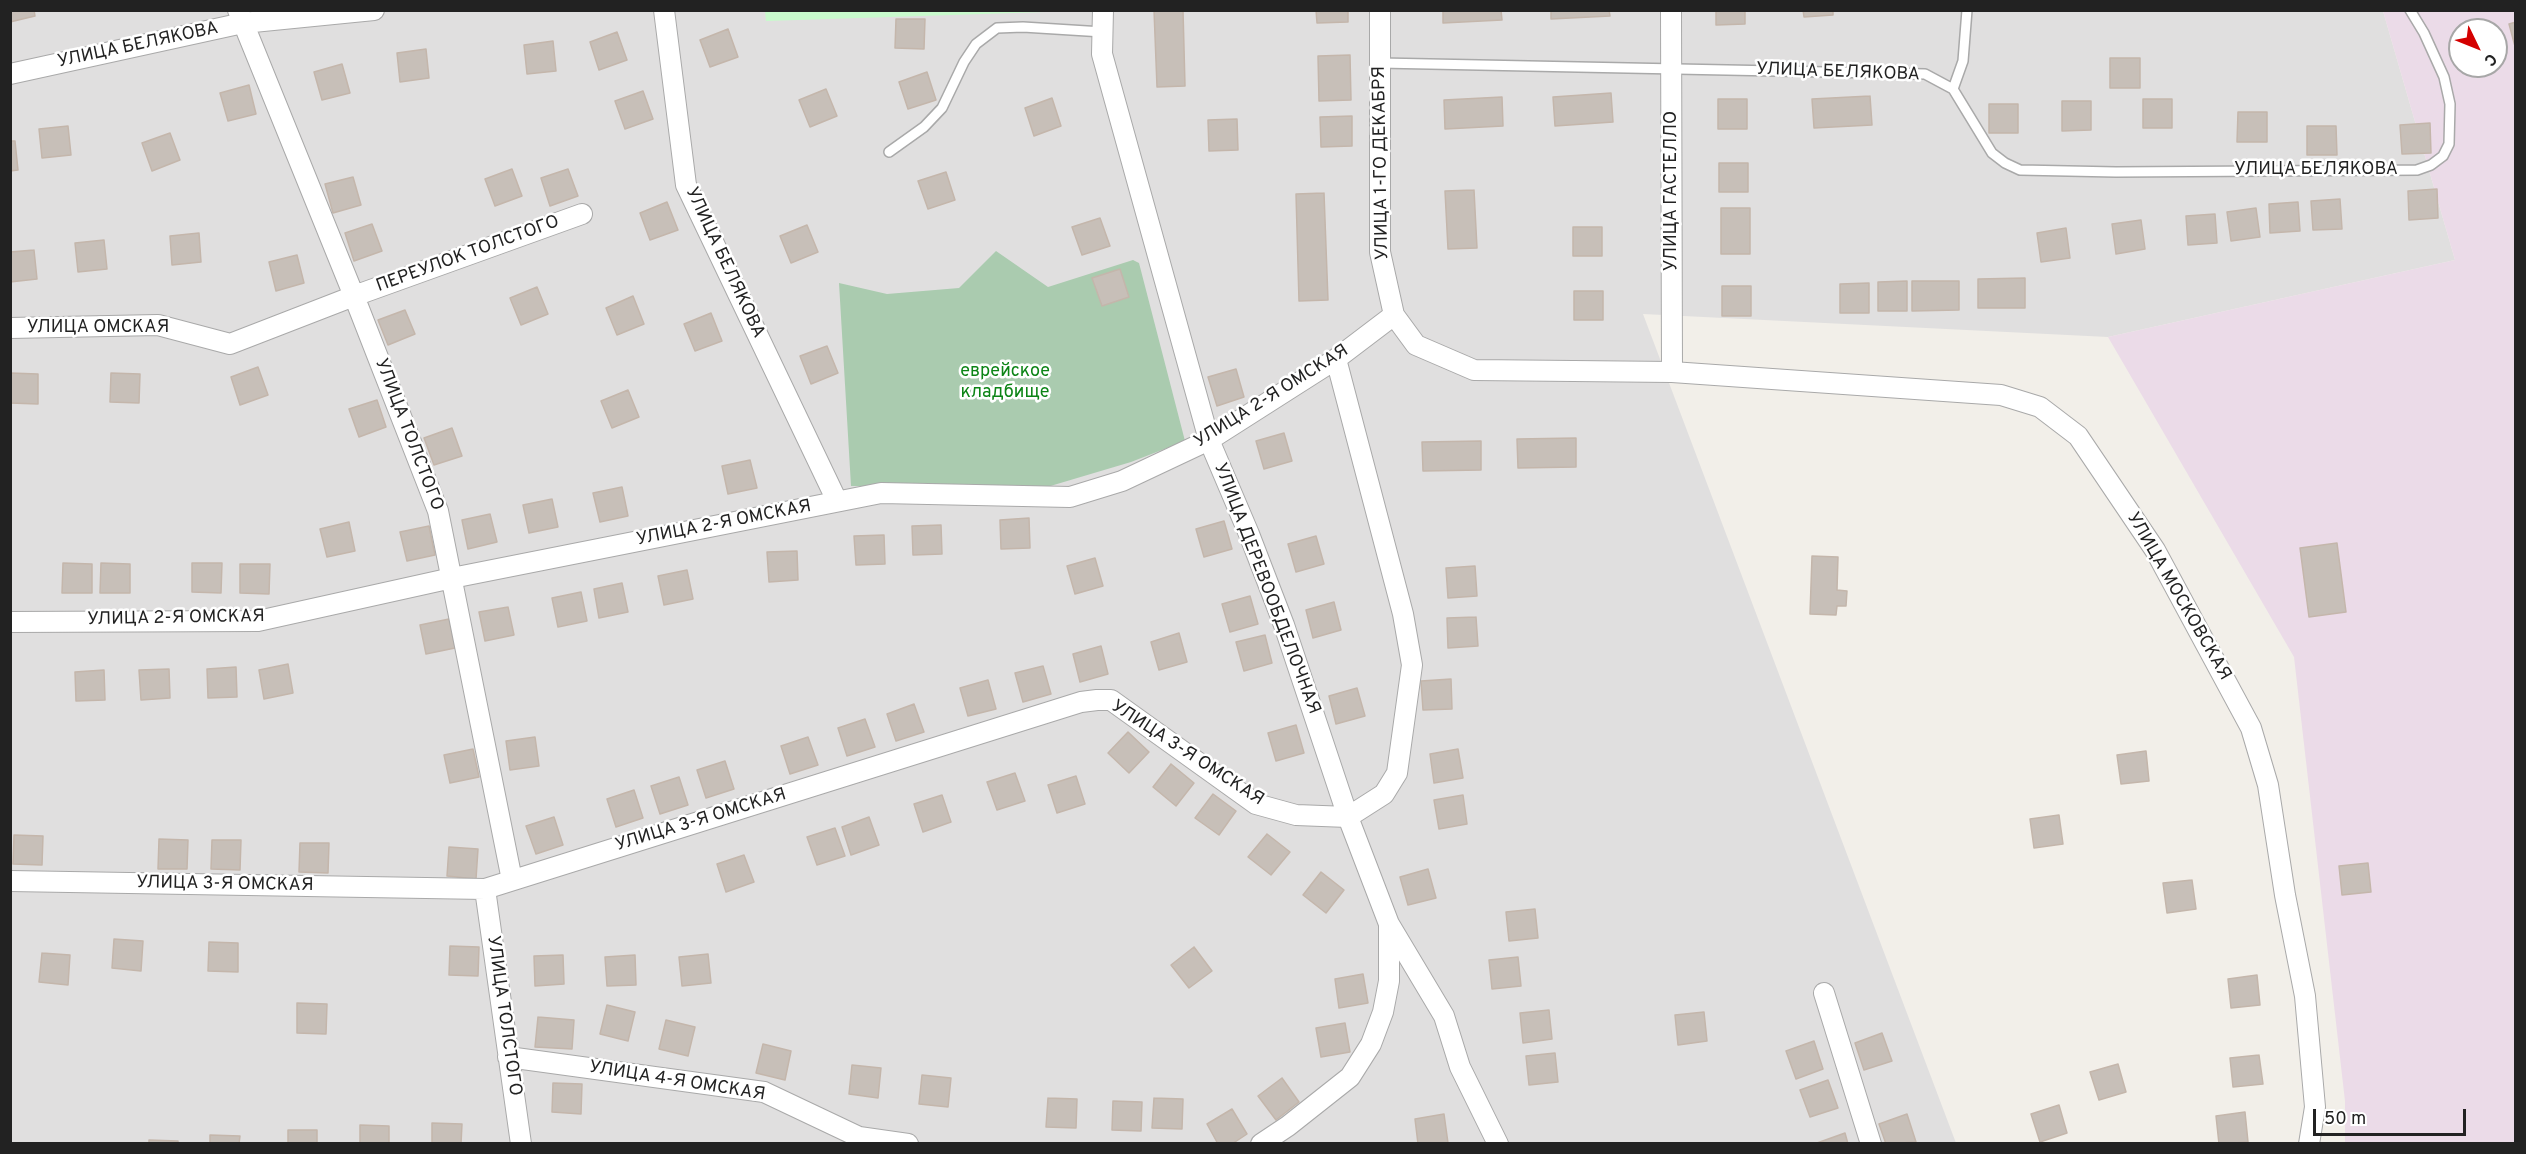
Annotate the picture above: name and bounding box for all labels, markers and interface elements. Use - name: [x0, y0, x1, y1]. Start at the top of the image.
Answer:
- street label: УЛИЦА БЕЛЯКОВА: [56, 18, 220, 74]
- north arrow: [2448, 18, 2508, 78]
- text: С: [2479, 48, 2500, 69]
- street label: УЛИЦА БЕЛЯКОВА: [1756, 59, 1920, 87]
- street label: УЛИЦА 1-ГО ДЕКАБРЯ: [1370, 66, 1394, 260]
- street label: УЛИЦА ГАСТЕЛЛО: [1661, 111, 1683, 271]
- street label: УЛИЦА БЕЛЯКОВА: [2234, 159, 2398, 181]
- street label: УЛИЦА БЕЛЯКОВА: [680, 184, 768, 342]
- street label: ПЕРЕУЛОК ТОЛСТОГО: [374, 212, 562, 298]
- street label: УЛИЦА ОМСКАЯ: [27, 317, 169, 339]
- street label: УЛИЦА 2-Я ОМСКАЯ: [1191, 341, 1353, 453]
- street label: УЛИЦА ТОЛСТОГО: [369, 356, 447, 514]
- park label: еврейское кладбище: [960, 361, 1050, 404]
- street label: УЛИЦА ДЕРЕВООБДЕЛОЧНАЯ: [1208, 460, 1324, 718]
- street label: УЛИЦА 2-Я ОМСКАЯ: [635, 496, 813, 552]
- street label: УЛИЦА МОСКОВСКАЯ: [2121, 509, 2235, 685]
- street label: УЛИЦА 2-Я ОМСКАЯ: [87, 607, 265, 631]
- street label: УЛИЦА 3-Я ОМСКАЯ: [1107, 697, 1267, 811]
- street label: УЛИЦА 3-Я ОМСКАЯ: [613, 785, 789, 857]
- street label: УЛИЦА 3-Я ОМСКАЯ: [136, 873, 314, 897]
- street label: УЛИЦА ТОЛСТОГО: [481, 935, 525, 1097]
- street label: УЛИЦА 4-Я ОМСКАЯ: [587, 1057, 767, 1107]
- scale bar: [2316, 1097, 2469, 1135]
- text: 50 m: [2324, 1108, 2366, 1131]

